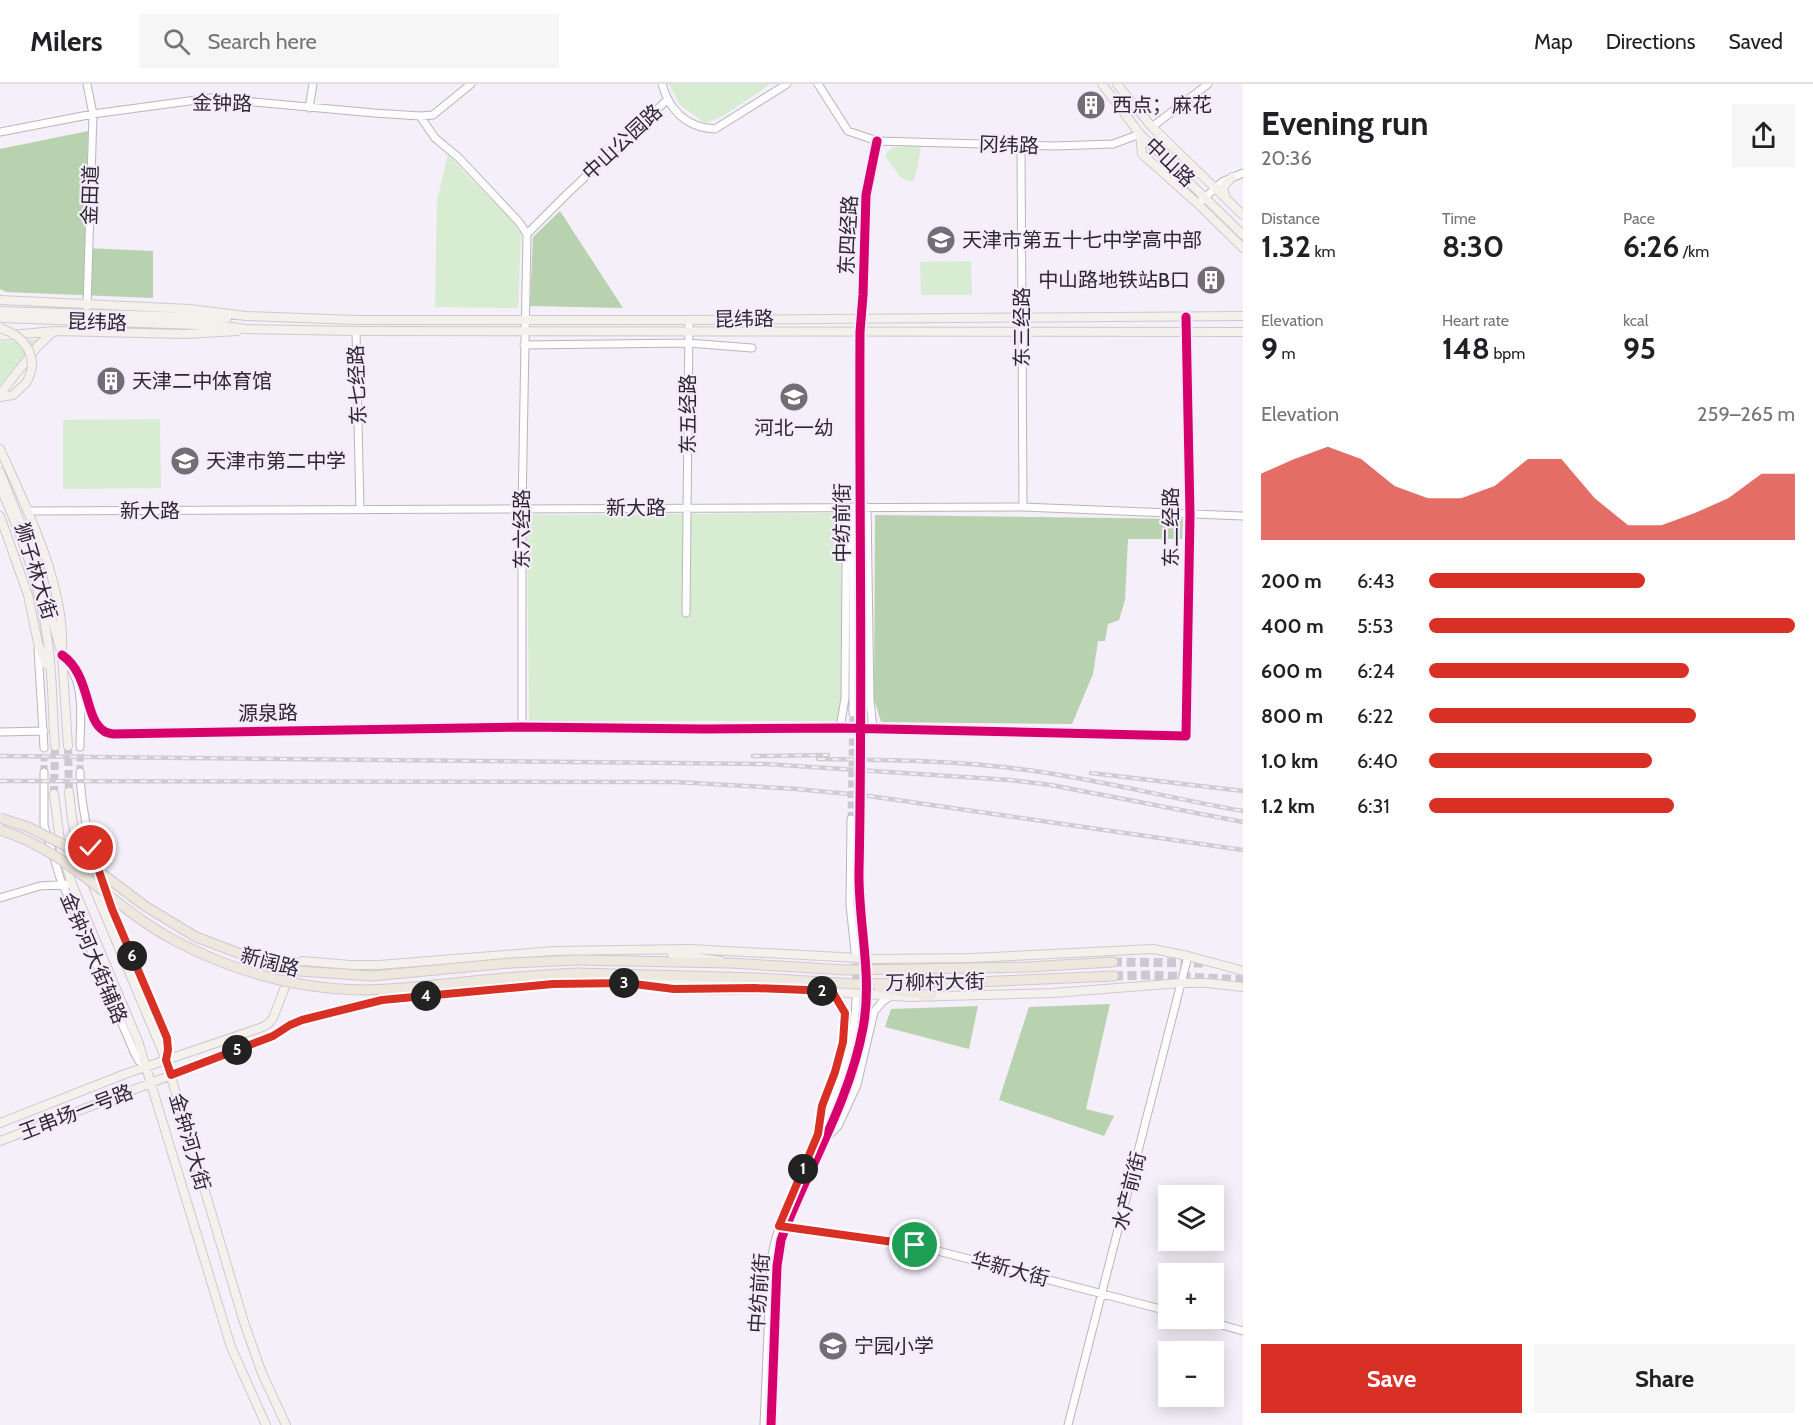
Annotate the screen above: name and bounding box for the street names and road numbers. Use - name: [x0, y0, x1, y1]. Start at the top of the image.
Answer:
- street label: 金钟路: [192, 90, 252, 116]
- street label: 中山公园路: [577, 99, 667, 185]
- street label: 冈纬路: [979, 132, 1039, 158]
- street label: 中山路: [1140, 133, 1200, 191]
- street label: 金田道: [77, 165, 103, 225]
- street label: 东四经路: [834, 194, 862, 276]
- street label: 东三经路: [1010, 287, 1034, 367]
- street label: 昆纬路: [714, 306, 774, 332]
- street label: 昆纬路: [67, 309, 127, 335]
- street label: 东七经路: [344, 345, 370, 425]
- street label: 东五经路: [676, 374, 700, 454]
- street label: 中纺前街: [830, 483, 854, 563]
- street label: 东二经路: [1159, 487, 1183, 567]
- street label: 东六经路: [510, 489, 534, 569]
- street label: 新大路: [606, 496, 666, 520]
- street label: 新大路: [120, 499, 180, 523]
- street label: 狮子林大街: [10, 520, 62, 622]
- street label: 源泉路: [238, 700, 298, 726]
- street label: 金钟河大街辅路: [56, 889, 132, 1027]
- street label: 新阔路: [238, 943, 302, 981]
- street label: 万柳村大街: [885, 969, 985, 995]
- street label: 王串场一号路: [16, 1079, 136, 1145]
- street label: 金钟河大街: [165, 1091, 215, 1193]
- street label: 水产前街: [1108, 1149, 1150, 1233]
- street label: 华新大街: [968, 1247, 1052, 1291]
- street label: 中纺前街: [744, 1252, 774, 1334]

